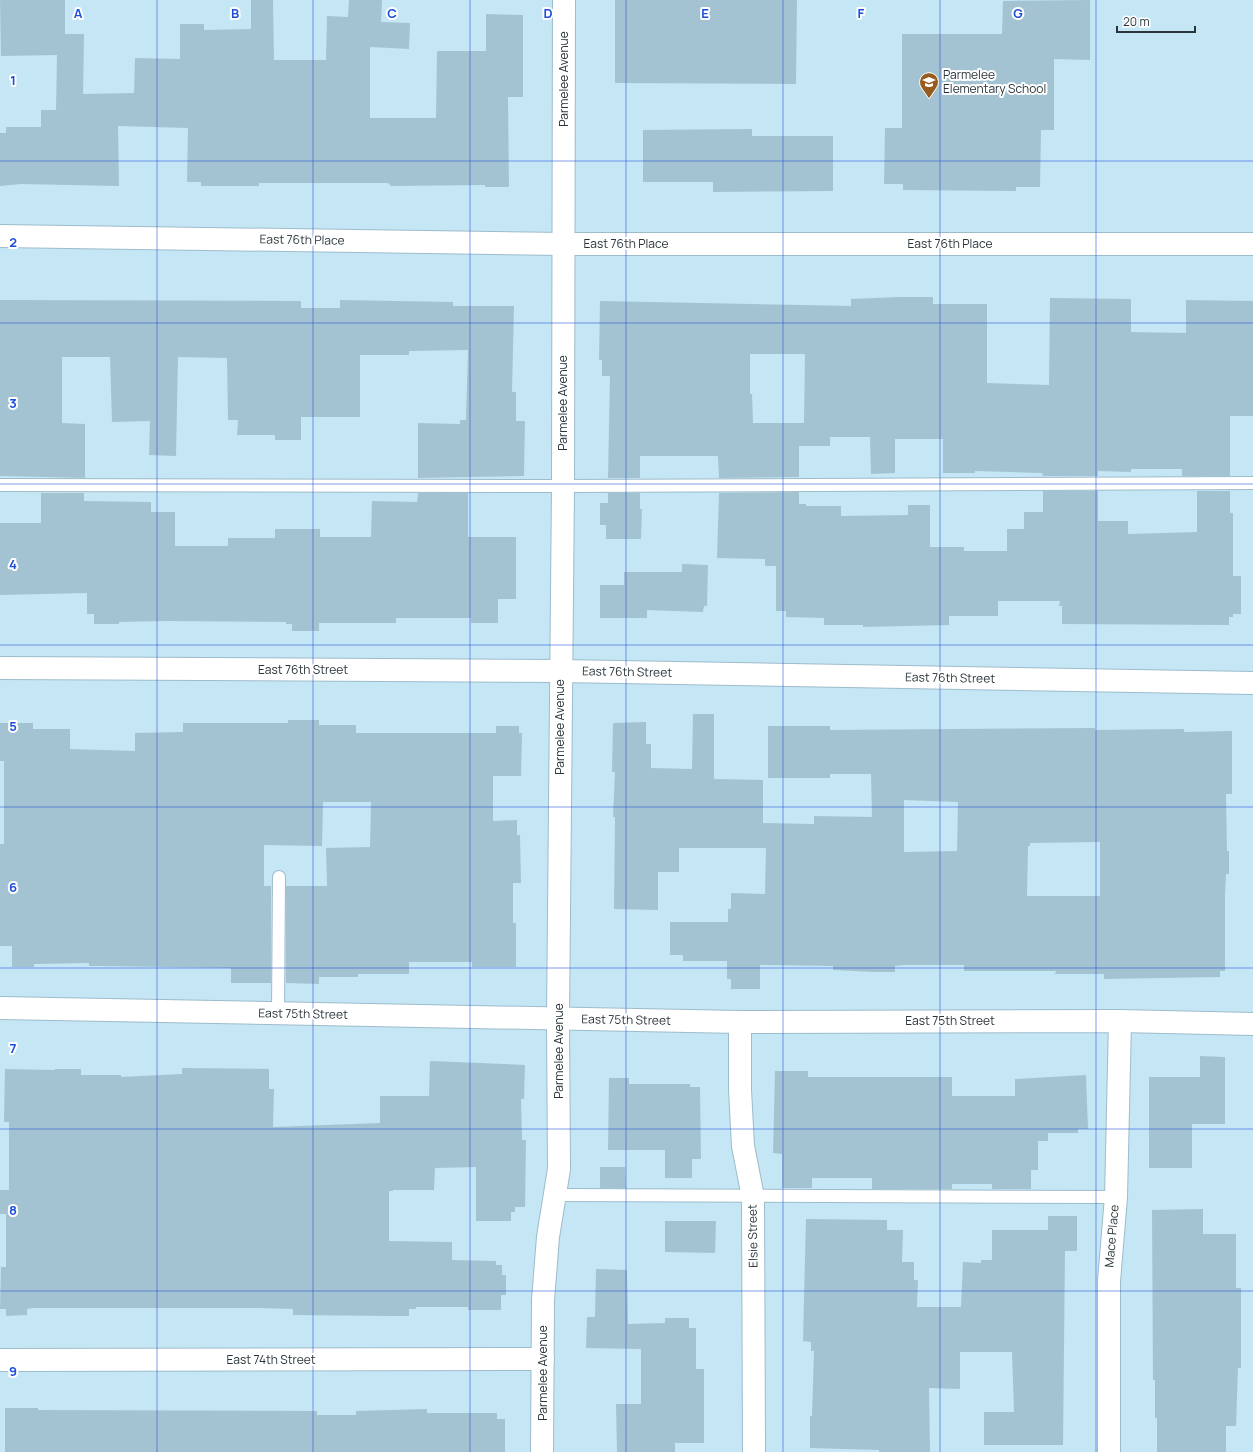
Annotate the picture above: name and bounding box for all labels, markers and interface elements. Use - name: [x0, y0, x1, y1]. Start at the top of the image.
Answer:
- text: A: [74, 4, 83, 22]
- text: B: [231, 4, 239, 22]
- text: C: [387, 4, 397, 22]
- text: D: [543, 4, 553, 22]
- text: E: [701, 4, 709, 22]
- text: F: [858, 4, 865, 22]
- text: G: [1013, 4, 1023, 22]
- scale bar: [1117, 8, 1195, 34]
- text: 20 m: [1123, 13, 1150, 30]
- street label: Parmelee Avenue: [555, 31, 572, 127]
- place label: Parmelee Elementary School: [943, 66, 1046, 97]
- text: 1: [10, 71, 16, 89]
- school or university icon: Parmelee Elementary School: [918, 71, 940, 99]
- street label: East 76th Place: [259, 230, 345, 249]
- text: 2: [9, 233, 17, 251]
- street label: East 76th Place: [583, 235, 669, 252]
- street label: East 76th Place: [907, 235, 993, 252]
- street label: Parmelee Avenue: [554, 355, 571, 451]
- text: 3: [9, 394, 17, 412]
- text: 4: [9, 555, 17, 573]
- street label: East 76th Street: [258, 661, 348, 678]
- street label: East 76th Street: [582, 662, 672, 681]
- street label: East 76th Street: [905, 668, 995, 687]
- street label: Parmelee Avenue: [551, 679, 568, 775]
- text: 5: [9, 717, 17, 735]
- text: 6: [9, 878, 17, 896]
- street label: Parmelee Avenue: [550, 1003, 567, 1099]
- street label: East 75th Street: [258, 1004, 348, 1023]
- street label: East 75th Street: [581, 1010, 671, 1029]
- street label: East 75th Street: [905, 1012, 995, 1029]
- text: 7: [10, 1039, 17, 1057]
- text: 8: [9, 1201, 17, 1219]
- street label: Elsie Street: [743, 1204, 762, 1268]
- street label: Mace Place: [1100, 1204, 1123, 1268]
- street label: Parmelee Avenue: [534, 1325, 551, 1421]
- street label: East 74th Street: [226, 1351, 316, 1368]
- text: 9: [9, 1362, 17, 1380]

